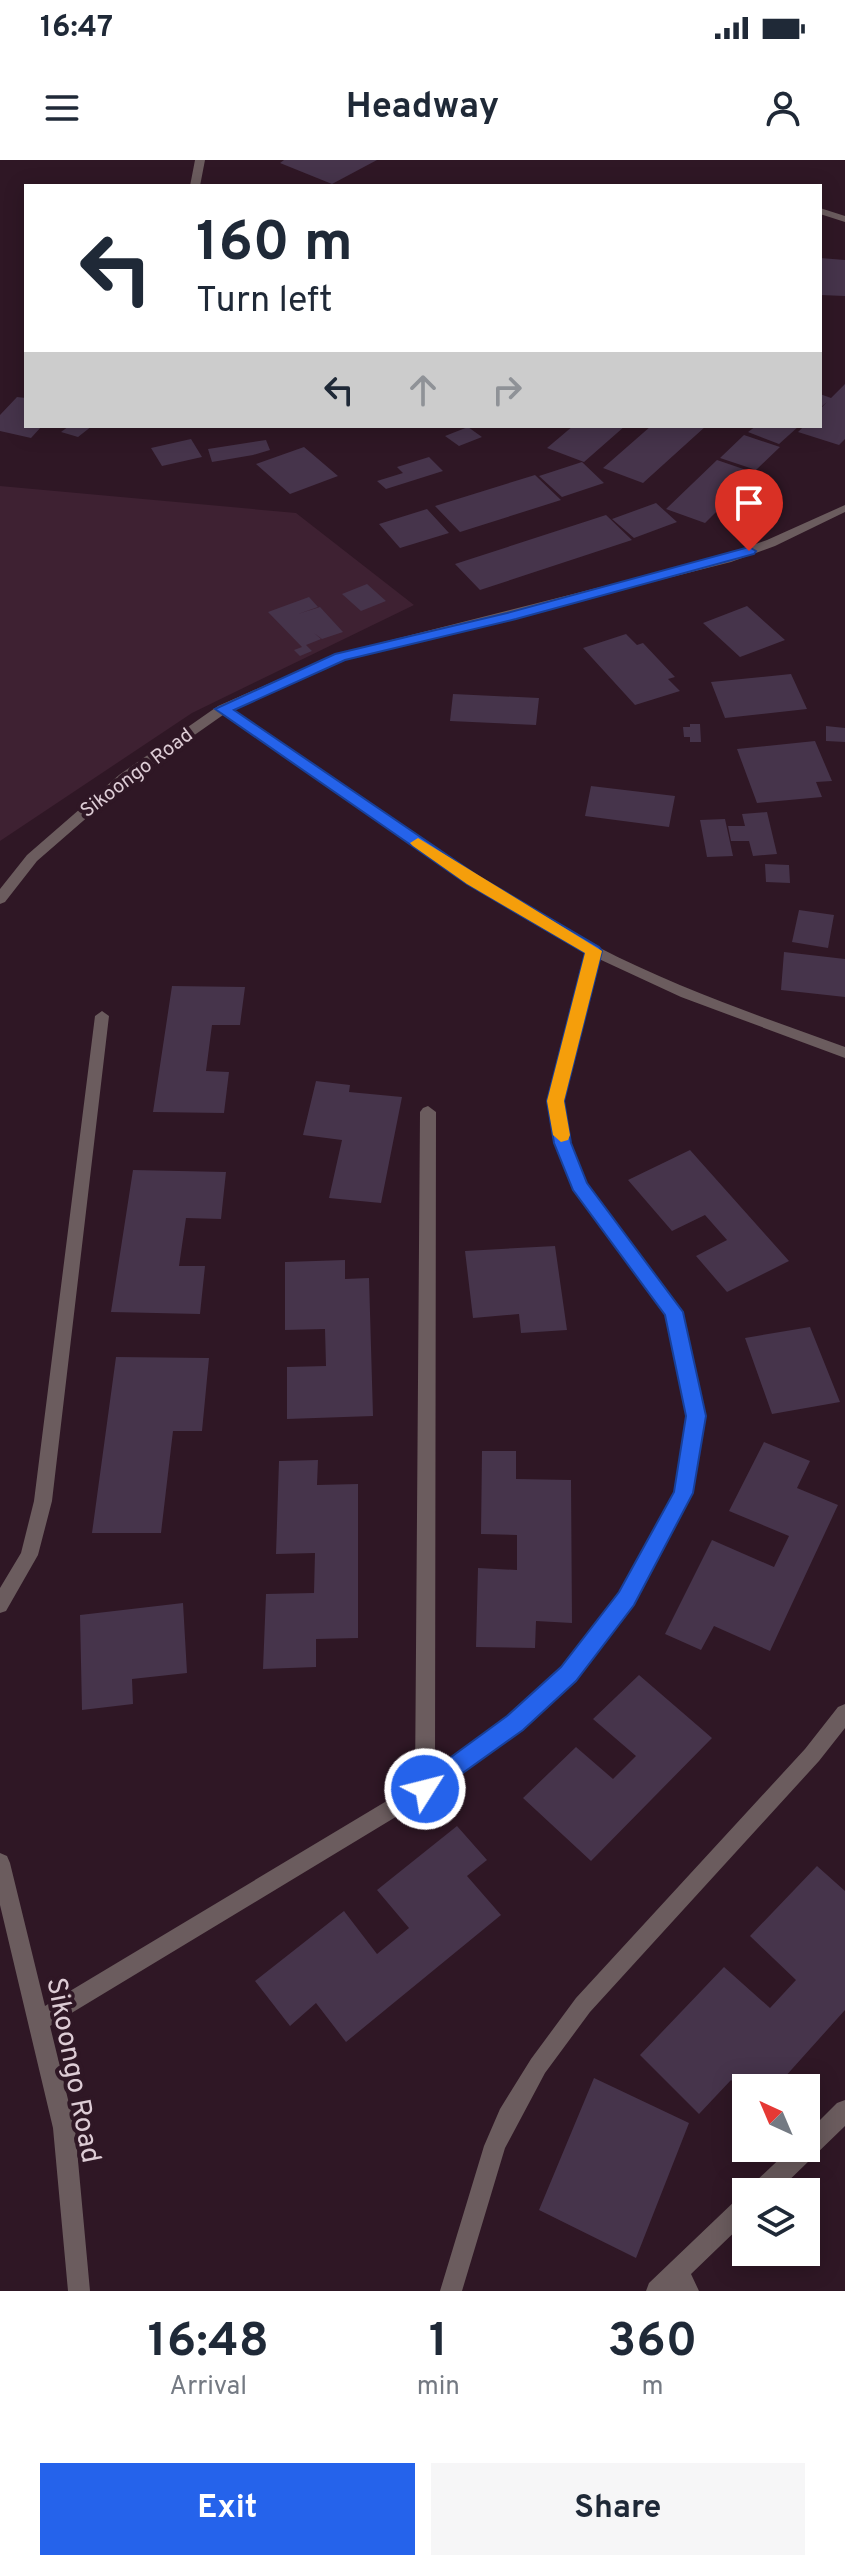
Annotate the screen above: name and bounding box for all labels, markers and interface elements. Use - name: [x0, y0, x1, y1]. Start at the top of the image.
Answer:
- text: 16:47: [40, 10, 113, 47]
- text: Headway: [346, 85, 499, 131]
- icon: menu: [40, 86, 84, 130]
- icon: person: [761, 86, 805, 130]
- text: 160 m: [196, 210, 353, 280]
- icon: left: [64, 216, 168, 320]
- text: Turn left: [196, 279, 333, 325]
- icon: left: [317, 368, 361, 412]
- icon: ahead: [401, 368, 445, 412]
- icon: right: [485, 368, 529, 412]
- pin: [715, 469, 783, 551]
- icon: arrive: [727, 481, 771, 525]
- street label: Sikoongo Road: [76, 723, 199, 824]
- position arrow: [383, 1747, 467, 1831]
- street label: Sikoongo Road: [36, 1975, 108, 2166]
- north arrow: [732, 2074, 820, 2162]
- map controls: [732, 2074, 820, 2266]
- button: layers: [732, 2178, 820, 2266]
- text: 16:48: [148, 2313, 269, 2373]
- text: 1: [429, 2313, 448, 2373]
- text: 360: [608, 2313, 697, 2373]
- text: Arrival: [170, 2371, 247, 2404]
- text: min: [417, 2371, 460, 2404]
- text: m: [641, 2371, 663, 2404]
- button: Exit: [40, 2463, 415, 2555]
- button: Share: [431, 2463, 805, 2555]

